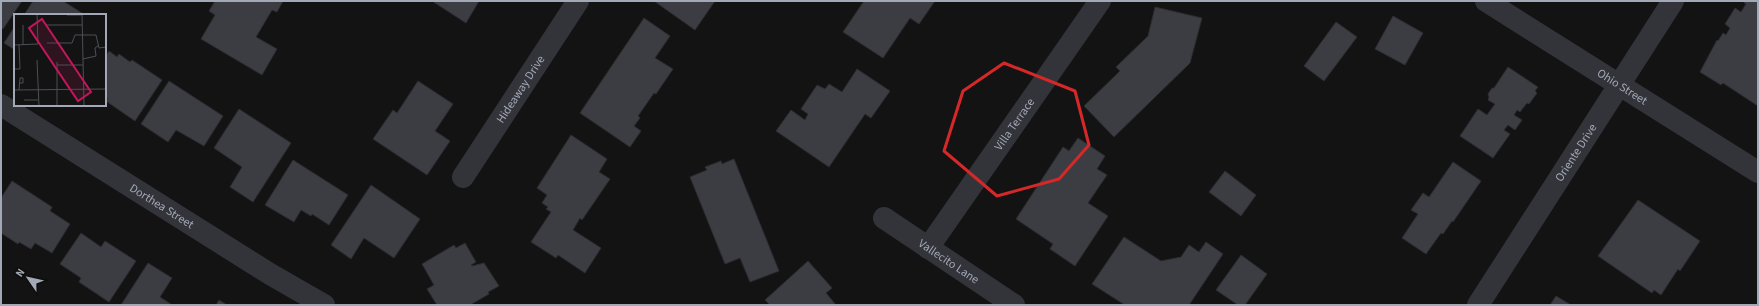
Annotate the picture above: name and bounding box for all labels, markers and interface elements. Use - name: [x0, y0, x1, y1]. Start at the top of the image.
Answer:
- inset map: [14, 14, 106, 106]
- street label: Hideaway Drive: [492, 52, 549, 126]
- street label: Ohio Street: [1594, 64, 1651, 109]
- street label: Villa Terrace: [990, 94, 1039, 154]
- street label: Oriente Drive: [1551, 120, 1601, 185]
- street label: Dorthea Street: [126, 179, 197, 233]
- street label: Vallecito Lane: [915, 235, 983, 288]
- north arrow: [8, 258, 48, 298]
- text: N: [12, 265, 28, 280]

